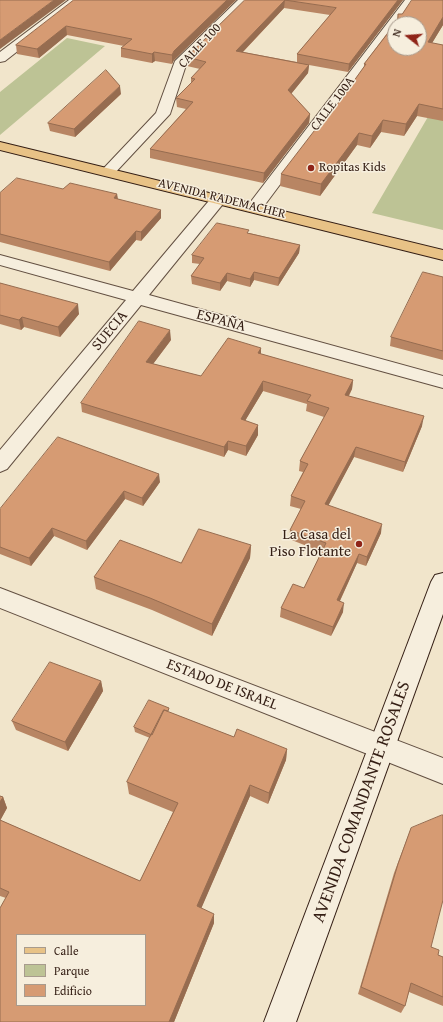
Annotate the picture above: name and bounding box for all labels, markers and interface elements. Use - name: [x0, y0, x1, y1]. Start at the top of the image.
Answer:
- north arrow: [387, 16, 427, 56]
- street label: CALLE 100: [175, 20, 225, 72]
- text: N: [388, 27, 405, 39]
- street label: CALLE 100A: [308, 74, 358, 134]
- place label: Ropitas Kids: [319, 160, 386, 176]
- marker: Ropitas Kids: [306, 163, 316, 173]
- street label: AVENIDA RADEMACHER: [157, 176, 287, 222]
- street label: ESPAÑA: [194, 306, 248, 336]
- street label: SUECIA: [88, 307, 132, 355]
- place label: La Casa del Piso Flotante: [269, 526, 351, 561]
- marker: La Casa del Piso Flotante: [354, 539, 364, 549]
- street label: ESTADO DE ISRAEL: [164, 656, 280, 714]
- street label: AVENIDA COMANDANTE ROSALES: [308, 678, 416, 926]
- legend: [16, 934, 146, 1006]
- text: Calle: [54, 942, 79, 959]
- text: Parque: [54, 962, 89, 979]
- text: Edificio: [54, 982, 92, 999]

